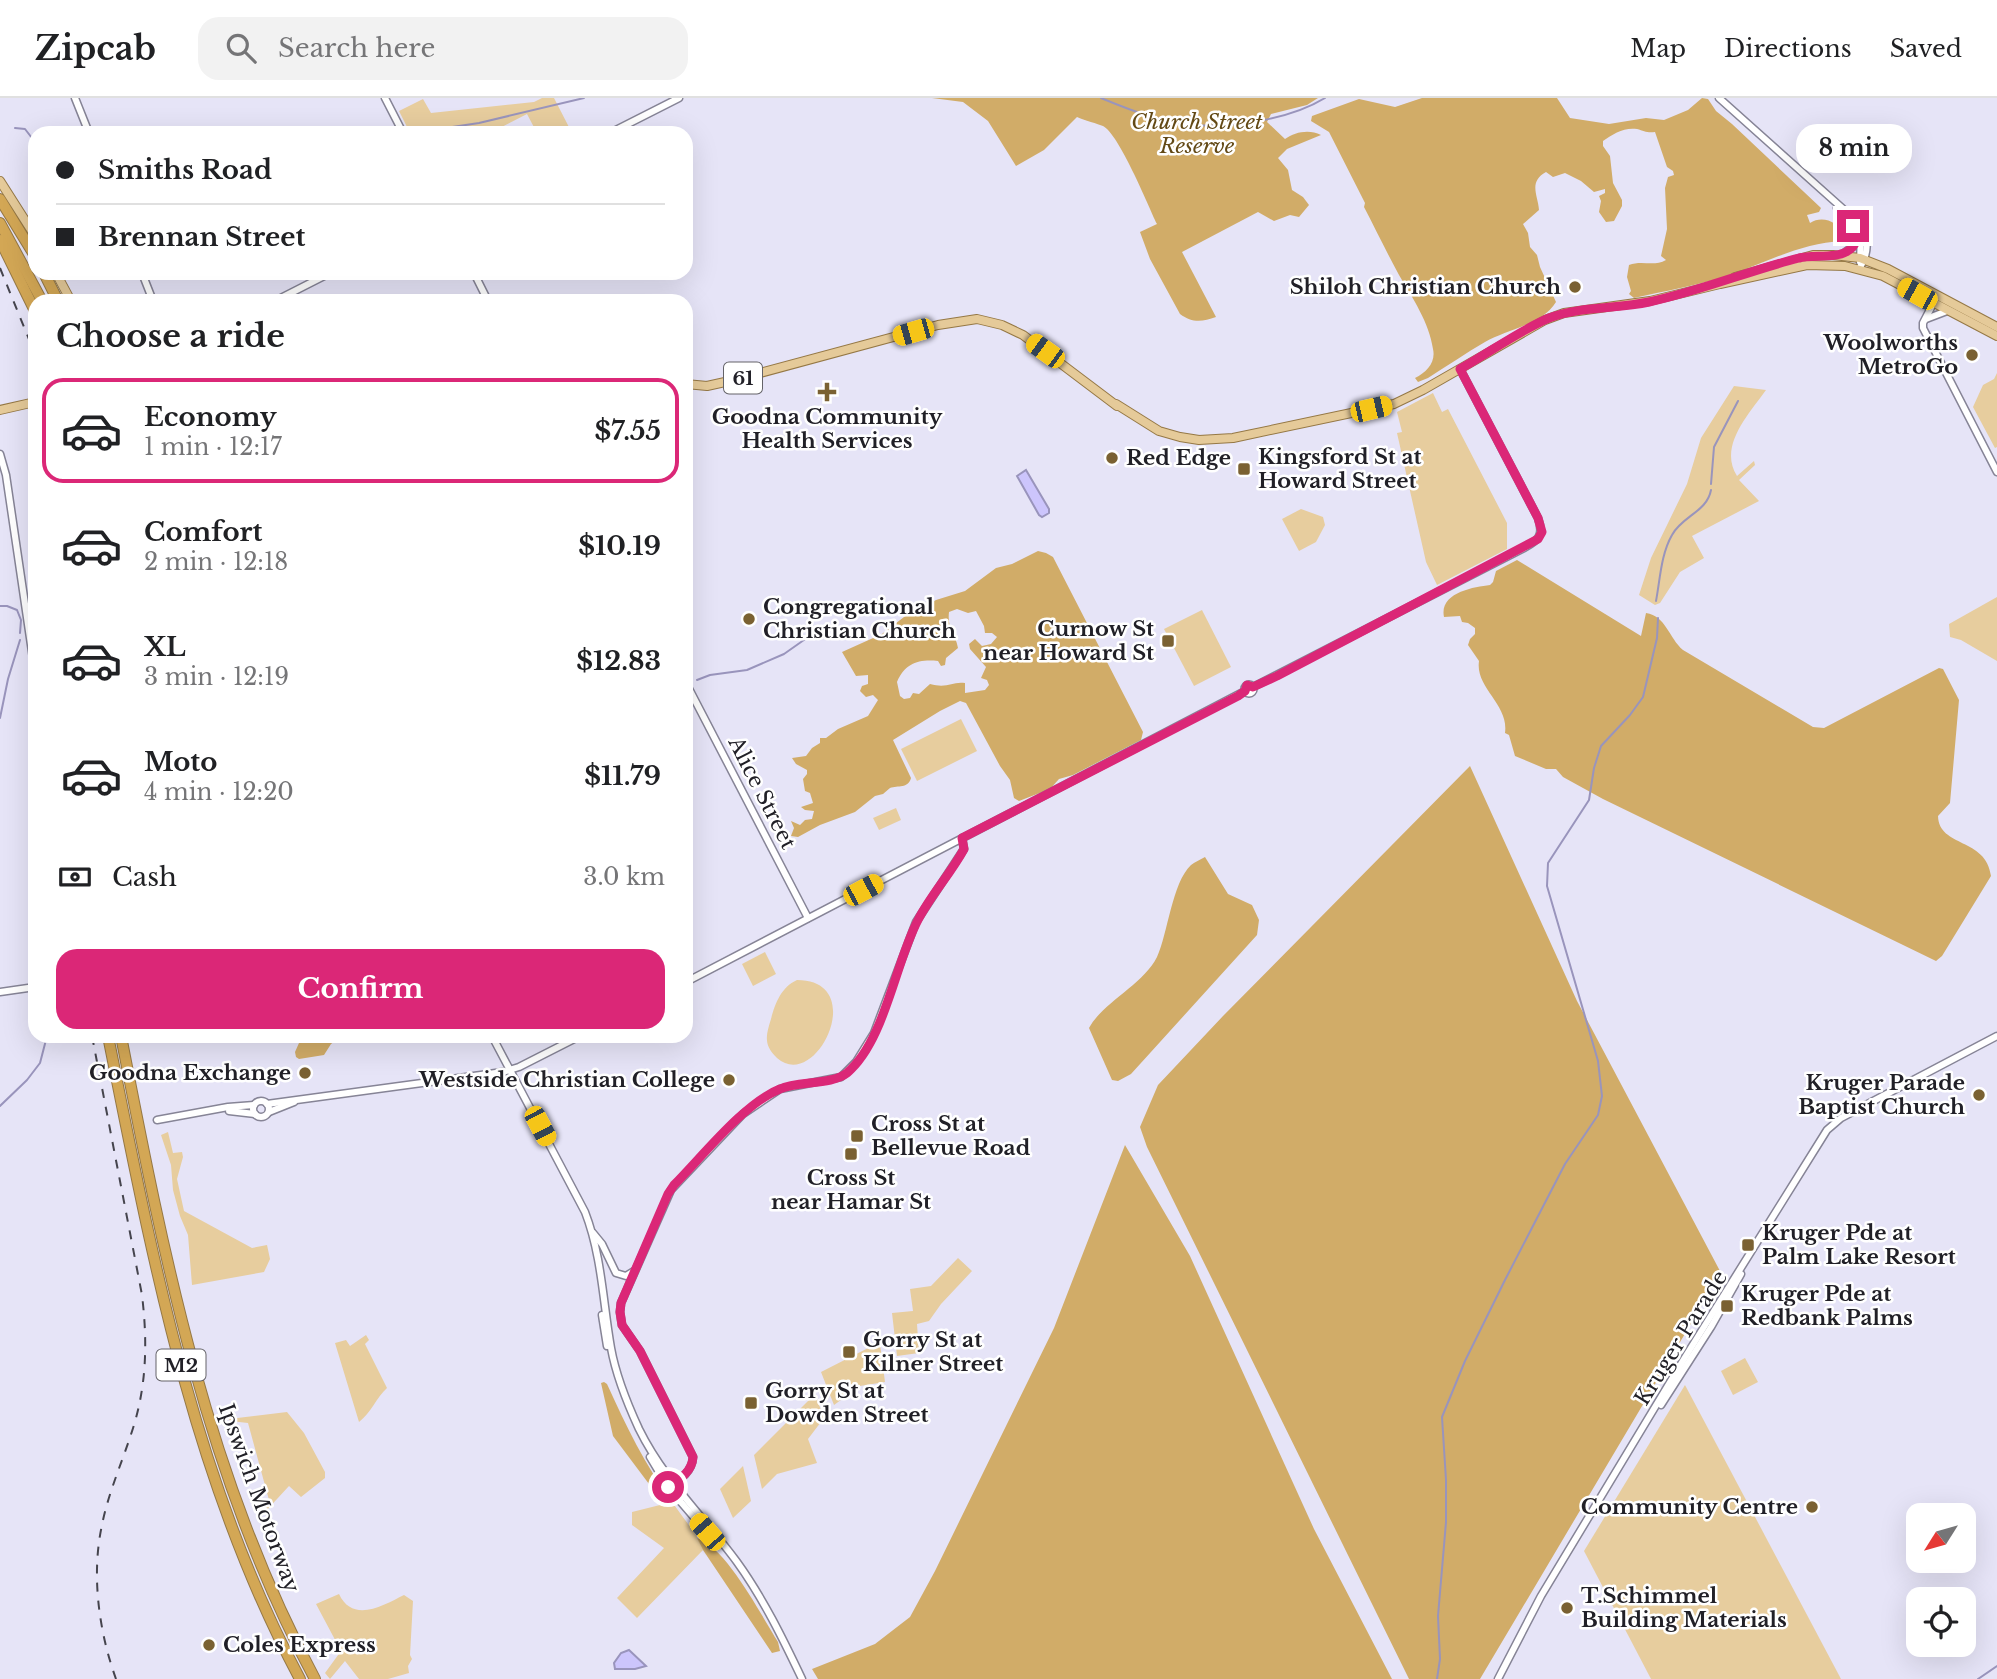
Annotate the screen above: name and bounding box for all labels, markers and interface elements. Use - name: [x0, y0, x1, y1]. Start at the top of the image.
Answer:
- search box: [198, 17, 688, 80]
- text: Zipcab: [35, 28, 156, 69]
- icon: search: [222, 29, 260, 67]
- text: Search here: [278, 32, 435, 64]
- text: Map: [1630, 34, 1686, 63]
- text: Directions: [1724, 34, 1852, 63]
- text: Saved: [1890, 34, 1962, 63]
- park label: Church Street Reserve: [1131, 109, 1263, 159]
- callout: 8 min: [1795, 124, 1911, 174]
- text: 8 min: [1818, 134, 1890, 162]
- text: Smiths Road: [98, 154, 272, 186]
- route end: [1837, 210, 1869, 242]
- text: Brennan Street: [98, 221, 305, 253]
- place label: Shiloh Christian Church: [1290, 274, 1561, 300]
- car: [1894, 275, 1941, 313]
- marker: Shiloh Christian Church: [1567, 279, 1583, 295]
- text: Choose a ride: [56, 316, 285, 356]
- car: [890, 316, 937, 348]
- car: [1022, 330, 1069, 372]
- place label: Woolworths MetroGo: [1822, 330, 1958, 380]
- marker: Woolworths MetroGo: [1964, 347, 1980, 363]
- road number: 61: [724, 362, 762, 394]
- marker: Goodna Community Health Services: [817, 382, 837, 402]
- car: [1349, 394, 1394, 424]
- icon: car: [60, 399, 123, 462]
- text: Economy: [144, 401, 277, 433]
- place label: Goodna Community Health Services: [712, 404, 943, 454]
- text: $7.55: [595, 415, 661, 447]
- text: 1 min · 12:17: [144, 433, 282, 461]
- place label: Kingsford St at Howard Street: [1258, 444, 1422, 494]
- place label: Red Edge: [1126, 445, 1231, 471]
- marker: Red Edge: [1104, 450, 1120, 466]
- marker: Kingsford St at Howard Street: [1236, 461, 1252, 477]
- icon: car: [60, 514, 123, 577]
- text: Comfort: [144, 516, 262, 548]
- text: $10.19: [578, 530, 661, 562]
- text: 2 min · 12:18: [144, 548, 288, 576]
- place label: Congregational Christian Church: [763, 594, 956, 644]
- marker: Congregational Christian Church: [741, 611, 757, 627]
- place label: Curnow St near Howard St: [983, 616, 1154, 666]
- icon: car: [60, 629, 123, 692]
- text: XL: [144, 631, 186, 663]
- marker: Curnow St near Howard St: [1160, 633, 1176, 649]
- text: $12.83: [576, 645, 661, 677]
- text: 3 min · 12:19: [144, 663, 289, 691]
- street label: Alice Street: [722, 732, 801, 854]
- icon: car: [60, 744, 123, 807]
- text: Moto: [144, 746, 217, 778]
- text: $11.79: [584, 760, 661, 792]
- text: 4 min · 12:20: [144, 778, 294, 806]
- icon: cash: [56, 858, 94, 896]
- text: Cash: [112, 861, 177, 893]
- text: 3.0 km: [583, 863, 665, 891]
- car: [840, 871, 887, 909]
- button: Confirm: [56, 949, 665, 1029]
- place label: Goodna Exchange: [89, 1060, 291, 1086]
- marker: Goodna Exchange: [297, 1065, 313, 1081]
- place label: Westside Christian College: [418, 1067, 715, 1093]
- place label: Kruger Parade Baptist Church: [1798, 1070, 1965, 1120]
- marker: Westside Christian College: [721, 1072, 737, 1088]
- marker: Kruger Parade Baptist Church: [1971, 1087, 1987, 1103]
- car: [521, 1103, 560, 1149]
- place label: Cross St at Bellevue Road: [871, 1111, 1031, 1161]
- marker: Cross St at Bellevue Road: [849, 1128, 865, 1144]
- marker: Cross St near Hamar St: [843, 1146, 859, 1162]
- place label: Cross St near Hamar St: [771, 1165, 931, 1215]
- place label: Kruger Pde at Palm Lake Resort: [1762, 1220, 1956, 1270]
- marker: Kruger Pde at Palm Lake Resort: [1740, 1237, 1756, 1253]
- street label: Kruger Parade: [1629, 1266, 1733, 1410]
- place label: Kruger Pde at Redbank Palms: [1741, 1281, 1913, 1331]
- marker: Kruger Pde at Redbank Palms: [1719, 1298, 1735, 1314]
- place label: Gorry St at Kilner Street: [863, 1327, 1003, 1377]
- marker: Gorry St at Kilner Street: [841, 1344, 857, 1360]
- road number: M2: [156, 1350, 206, 1380]
- place label: Gorry St at Dowden Street: [765, 1378, 929, 1428]
- marker: Gorry St at Dowden Street: [743, 1395, 759, 1411]
- street label: Ipswich Motorway: [213, 1400, 305, 1596]
- route start: [652, 1471, 684, 1503]
- place label: Community Centre: [1581, 1494, 1798, 1520]
- marker: Community Centre: [1804, 1499, 1820, 1515]
- north arrow: [1906, 1503, 1976, 1573]
- map controls: [1906, 1503, 1976, 1657]
- car: [686, 1509, 729, 1555]
- place label: T.Schimmel Building Materials: [1581, 1583, 1787, 1633]
- button: locate: [1906, 1587, 1976, 1657]
- marker: T.Schimmel Building Materials: [1559, 1600, 1575, 1616]
- place label: Coles Express: [223, 1632, 376, 1658]
- marker: Coles Express: [201, 1637, 217, 1653]

